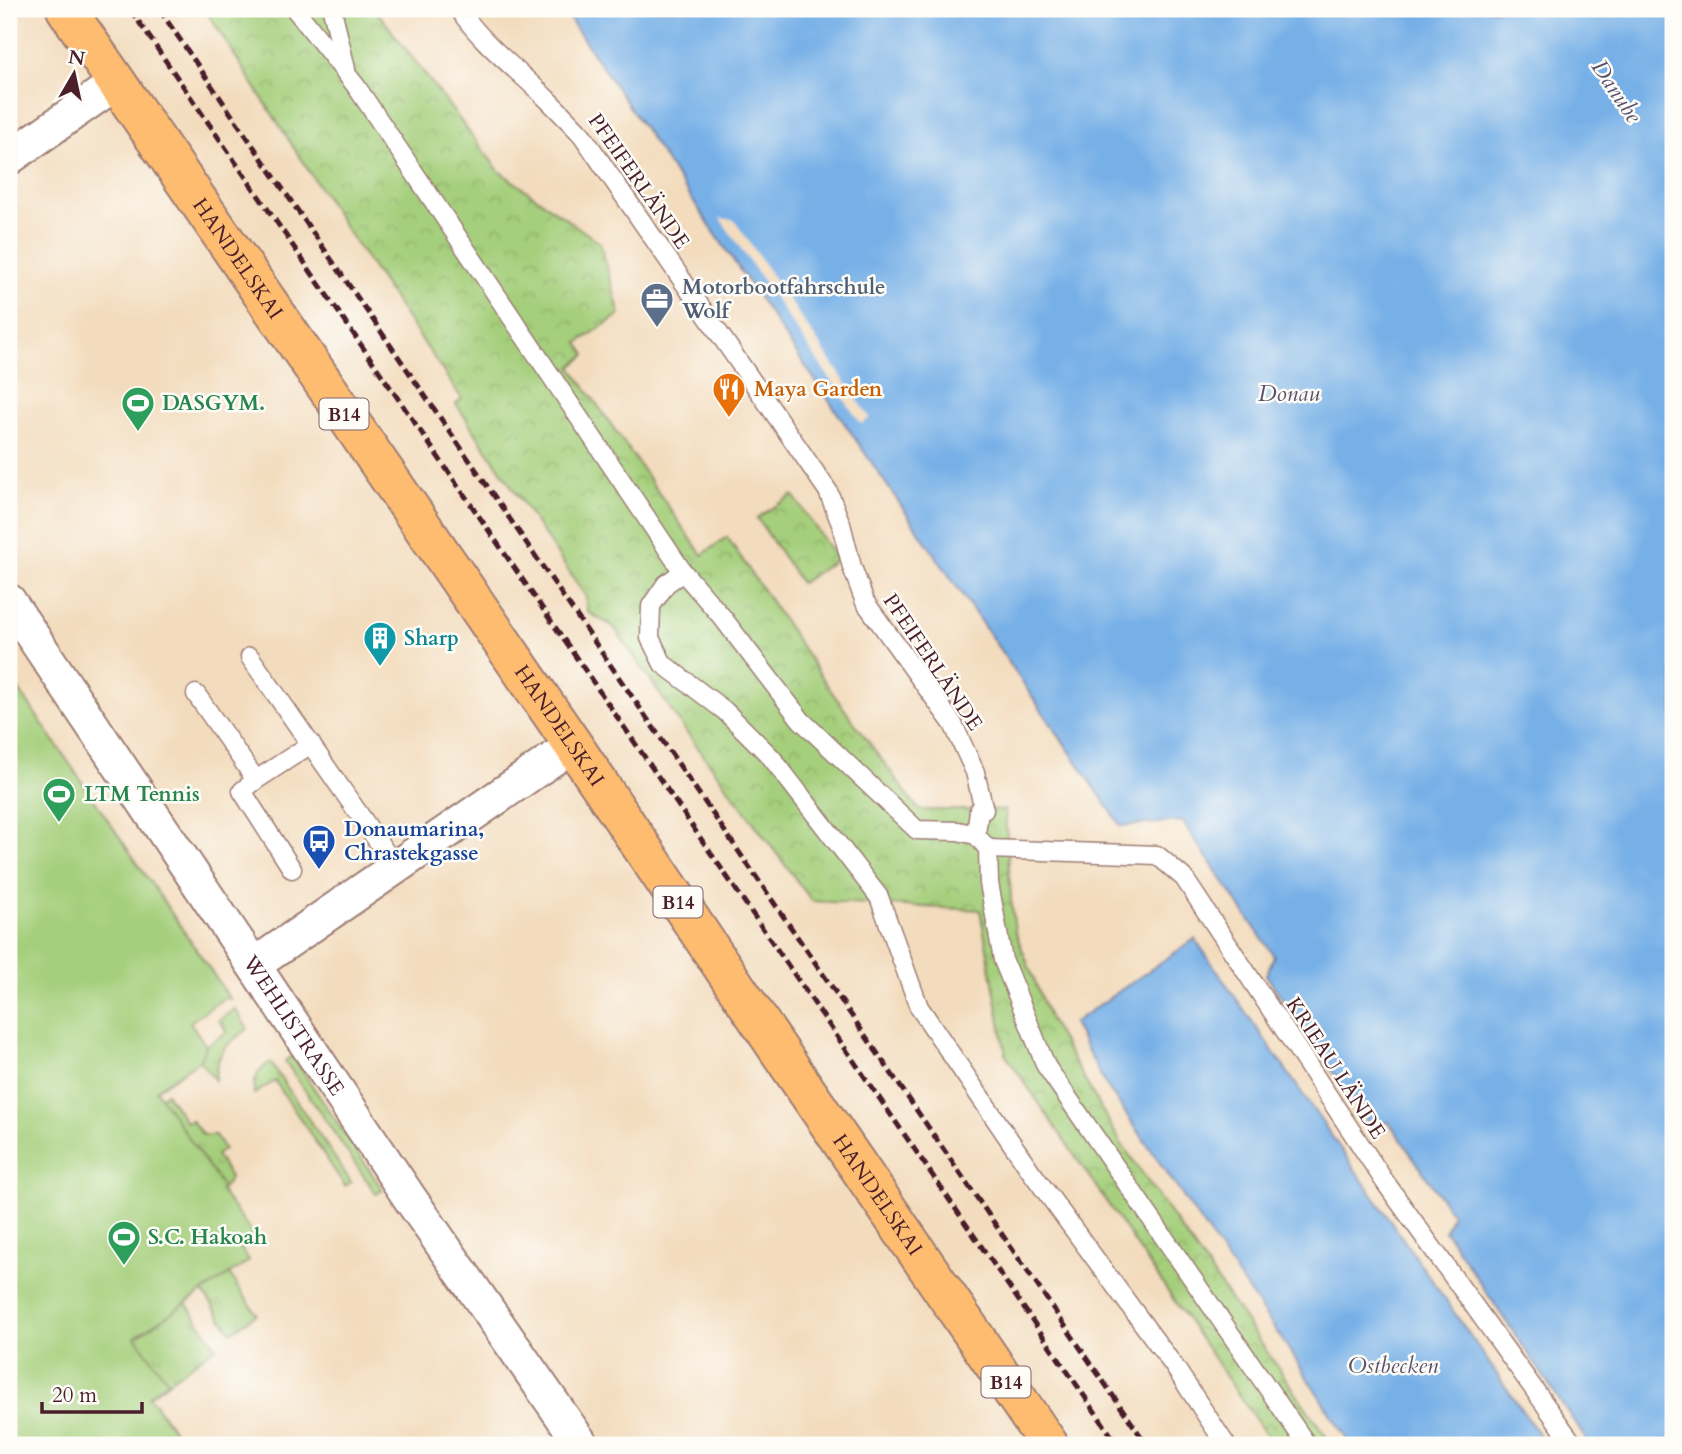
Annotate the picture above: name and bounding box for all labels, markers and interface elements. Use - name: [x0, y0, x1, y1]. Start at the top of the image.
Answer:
- north arrow: [38, 38, 108, 108]
- text: N: [66, 44, 87, 72]
- water label: Danube: [1584, 53, 1649, 129]
- street label: PFEIFERLÄNDE: [581, 108, 696, 255]
- street label: HANDELSKAI: [185, 192, 290, 325]
- place label: Motorbootfahrschule Wolf: [681, 273, 886, 326]
- office icon: Motorbootfahrschule Wolf: [638, 280, 676, 329]
- restaurant icon: Maya Garden: [710, 370, 748, 419]
- place label: Maya Garden: [754, 375, 883, 404]
- water label: Donau: [1258, 378, 1320, 409]
- sports icon: DASGYM.: [119, 384, 157, 433]
- place label: DASGYM.: [162, 389, 265, 418]
- road number: B14: [320, 398, 368, 430]
- street label: PFEIFERLÄNDE: [876, 588, 989, 737]
- building icon: Sharp: [361, 619, 399, 668]
- place label: Sharp: [404, 624, 459, 653]
- street label: HANDELSKAI: [507, 659, 611, 792]
- sports icon: LTM Tennis: [40, 775, 78, 824]
- place label: LTM Tennis: [84, 780, 200, 809]
- place label: Donaumarina, Chrastekgasse: [344, 815, 484, 868]
- bus stop icon: Donaumarina, Chrastekgasse: [300, 822, 338, 871]
- road number: B14: [654, 887, 702, 918]
- street label: WEHLISTRASSE: [235, 949, 351, 1101]
- street label: KRIEAU LÄNDE: [1279, 992, 1392, 1145]
- street label: HANDELSKAI: [825, 1129, 929, 1262]
- sports icon: S.C. Hakoah: [105, 1218, 143, 1267]
- place label: S.C. Hakoah: [148, 1223, 267, 1252]
- water label: Ostbecken: [1348, 1350, 1439, 1381]
- road number: B14: [982, 1366, 1030, 1398]
- scale bar: [42, 1370, 142, 1414]
- text: 20 m: [52, 1381, 97, 1410]

